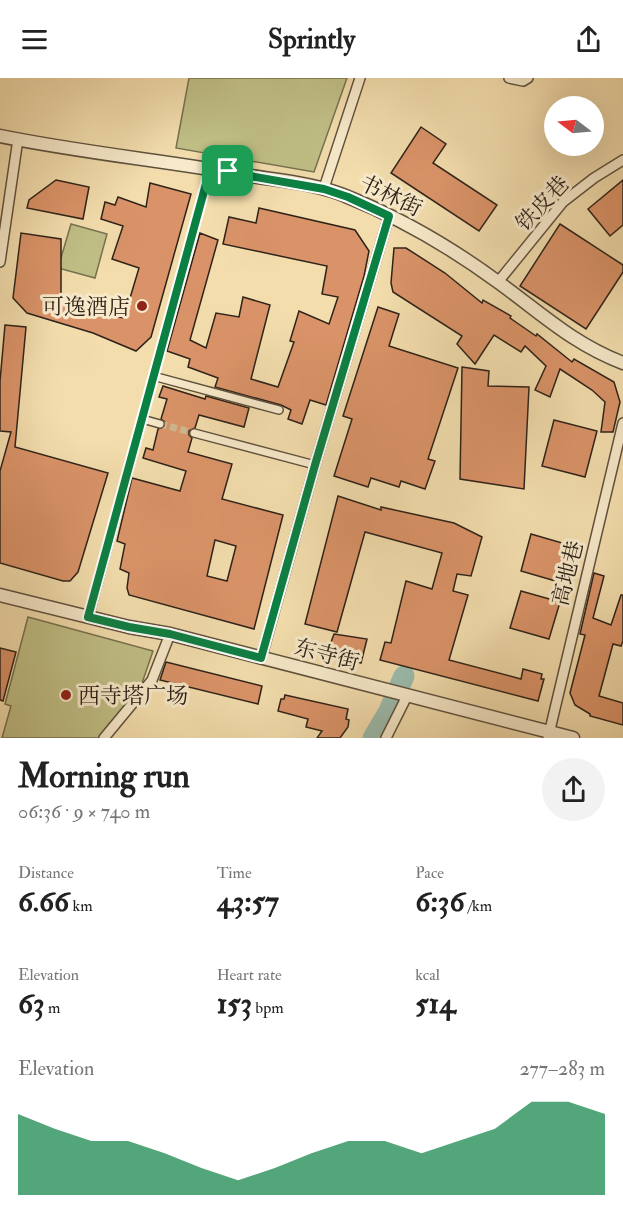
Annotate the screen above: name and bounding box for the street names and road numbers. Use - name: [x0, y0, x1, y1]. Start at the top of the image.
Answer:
- street label: 书林街: [355, 169, 426, 223]
- street label: 铁皮巷: [510, 170, 575, 237]
- street label: 高地巷: [546, 538, 590, 609]
- street label: 东寺街: [291, 633, 362, 677]

